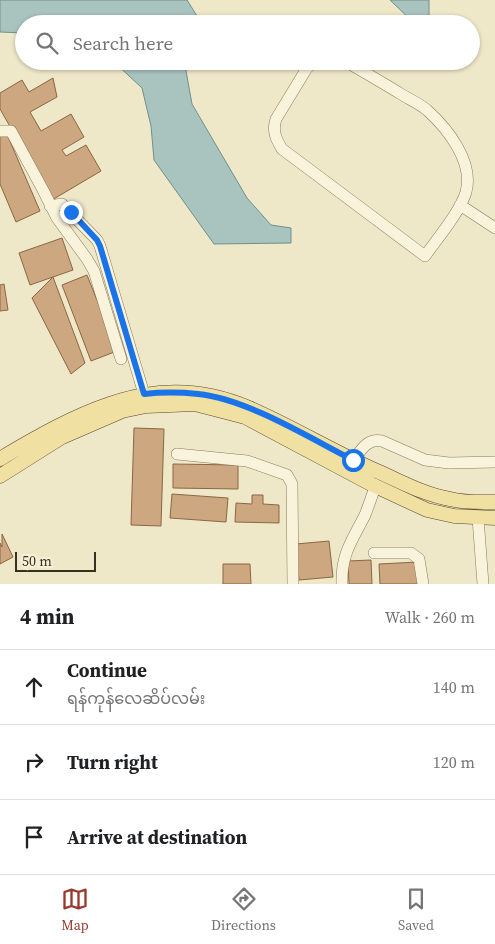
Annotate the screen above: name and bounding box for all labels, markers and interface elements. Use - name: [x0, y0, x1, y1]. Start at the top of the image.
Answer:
- search box: [15, 15, 480, 70]
- icon: search: [33, 29, 61, 57]
- text: Search here: [73, 30, 173, 56]
- route end: [60, 201, 83, 224]
- route start: [342, 449, 365, 472]
- scale bar: [15, 549, 96, 572]
- text: 50 m: [22, 551, 52, 571]
- text: 4 min: [20, 602, 75, 631]
- text: Walk · 260 m: [385, 606, 475, 628]
- text: Continue: [67, 657, 147, 683]
- icon: ahead: [20, 673, 48, 701]
- text: 140 m: [433, 676, 475, 698]
- text: ရန်ကုန်လေဆိပ်လမ်း: [67, 687, 205, 709]
- icon: right: [20, 748, 48, 776]
- text: Turn right: [67, 749, 158, 775]
- text: 120 m: [433, 751, 475, 773]
- icon: arrive: [20, 823, 48, 851]
- text: Arrive at destination: [67, 824, 247, 850]
- tab: Map: [61, 885, 89, 935]
- tab: Directions: [211, 885, 276, 935]
- tab: Saved: [398, 885, 434, 935]

